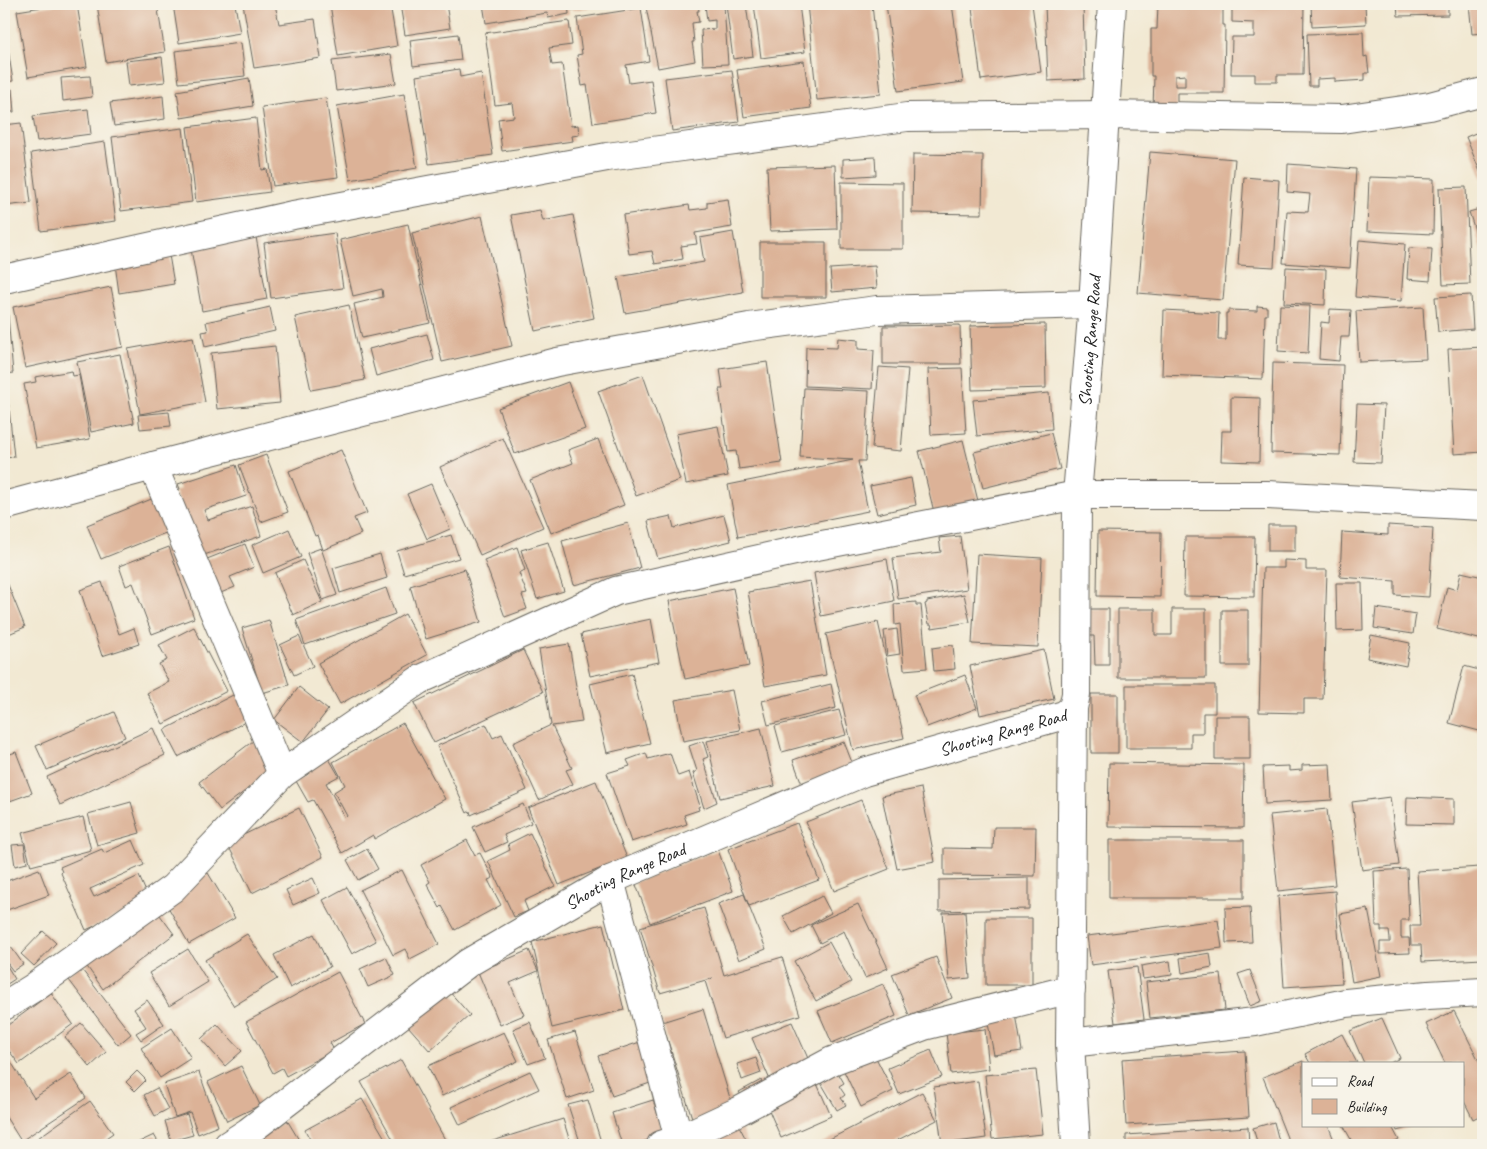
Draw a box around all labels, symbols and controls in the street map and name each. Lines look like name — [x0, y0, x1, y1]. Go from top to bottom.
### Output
street label: Shooting Range Road — [1073, 272, 1106, 407]
street label: Shooting Range Road — [937, 703, 1071, 761]
street label: Shooting Range Road — [561, 837, 691, 915]
legend — [1302, 1062, 1464, 1126]
text: Road — [1347, 1072, 1374, 1091]
text: Building — [1347, 1098, 1387, 1117]

